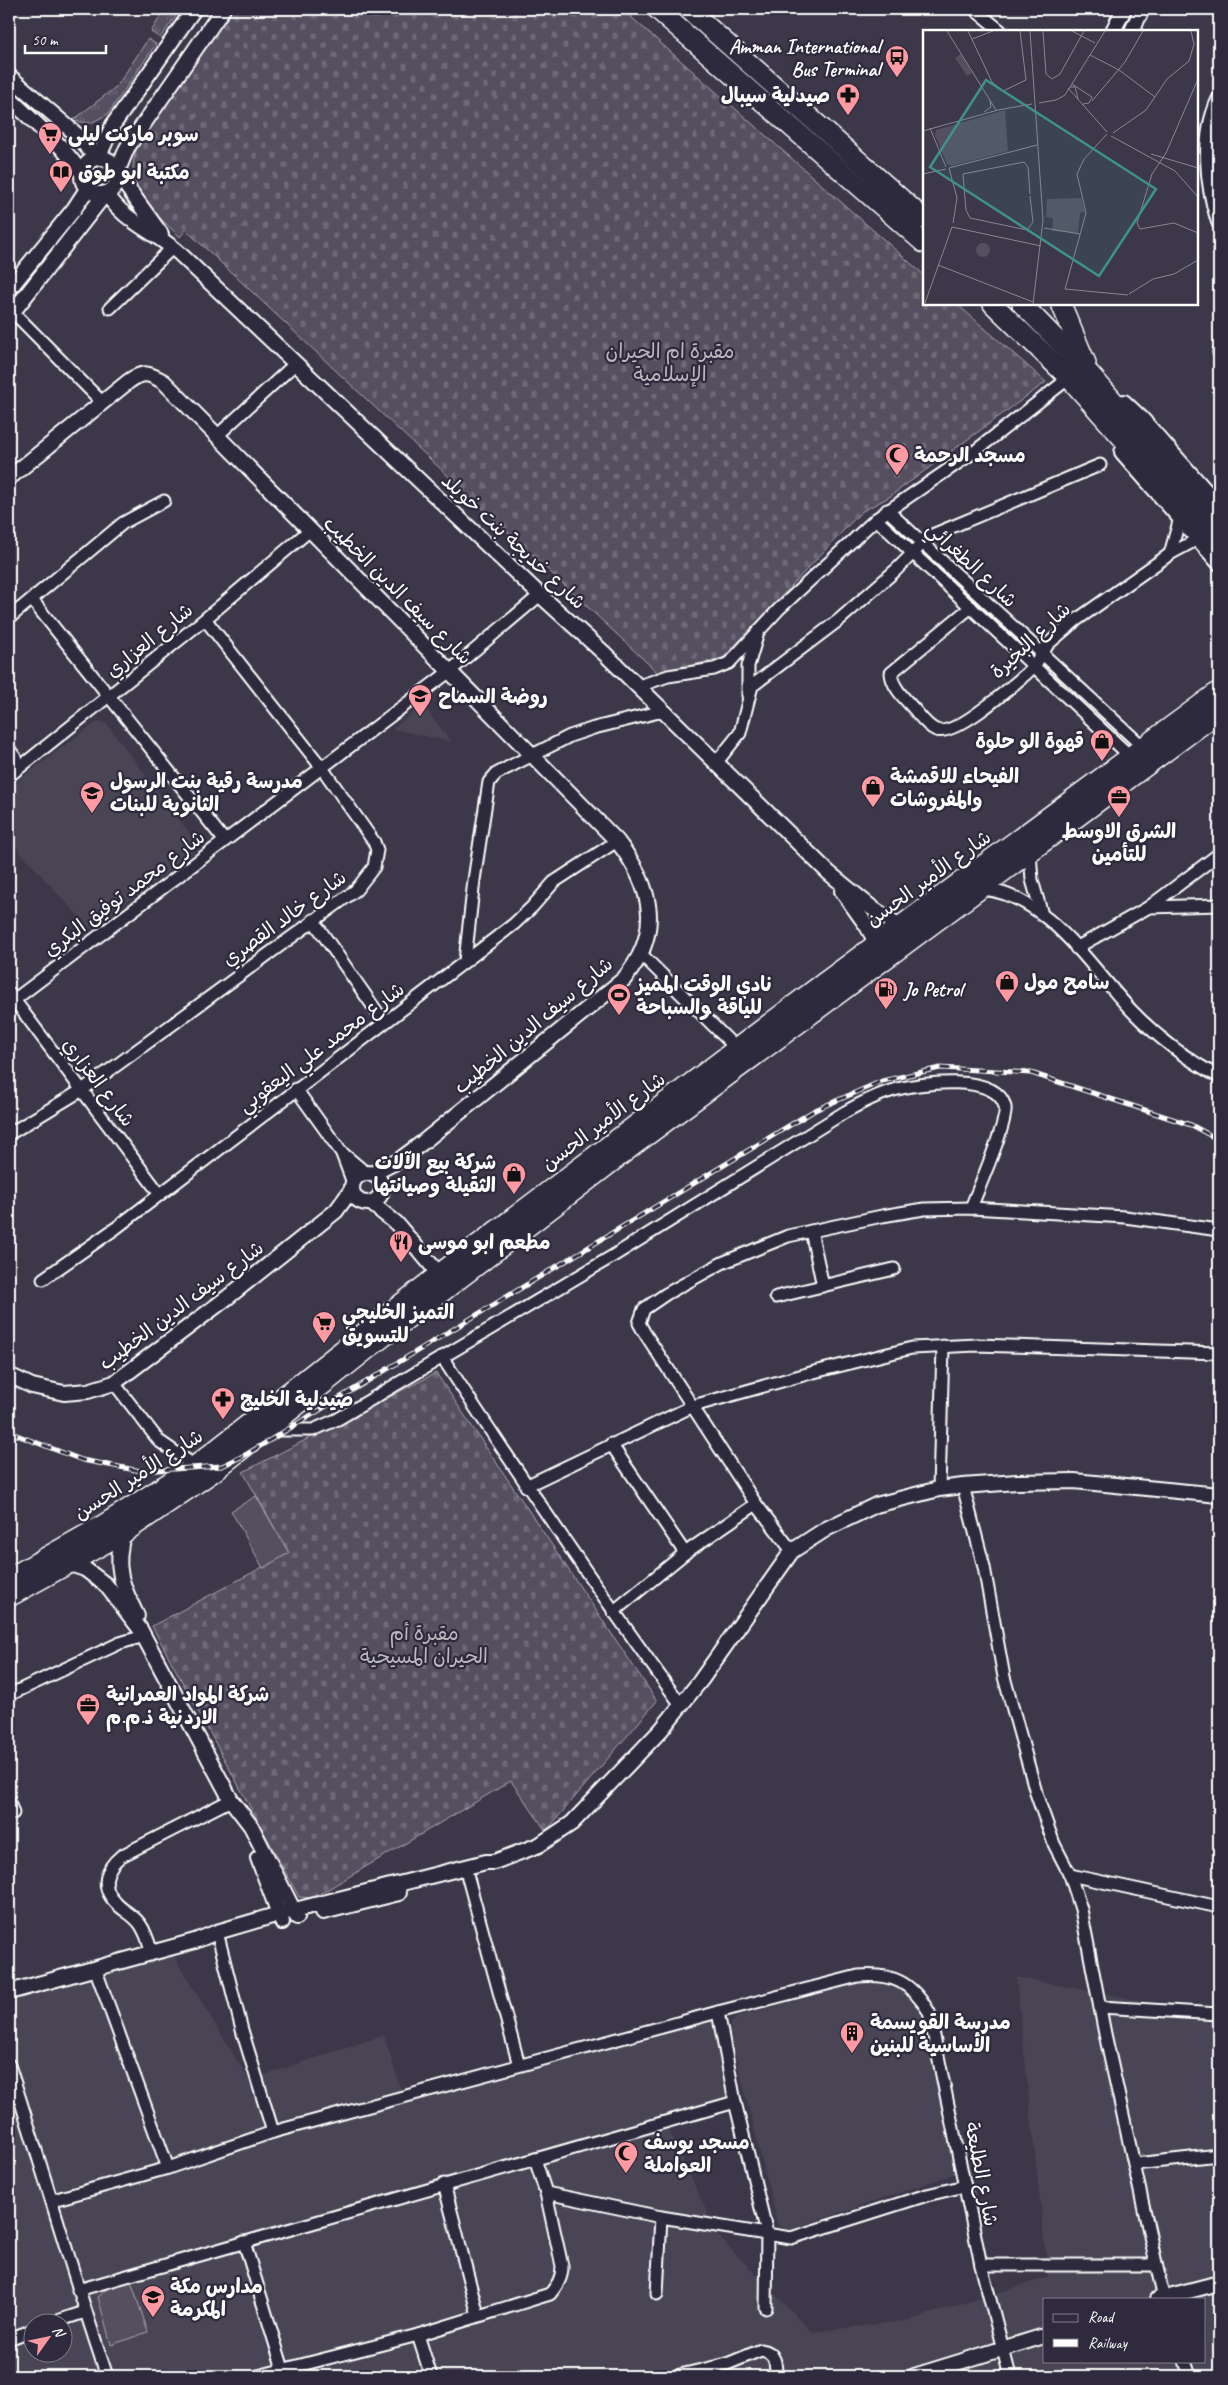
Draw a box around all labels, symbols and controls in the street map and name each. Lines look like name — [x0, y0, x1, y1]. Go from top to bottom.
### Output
scale bar — [25, 22, 106, 54]
inset map — [923, 30, 1198, 305]
text: 50 m — [32, 31, 59, 50]
place label: Amman International Bus Terminal — [729, 34, 884, 82]
bus stop icon: Amman International Bus Terminal — [884, 44, 910, 78]
pharmacy icon: صيدلية سيبال — [835, 82, 861, 116]
place label: صيدلية سيبال — [721, 83, 830, 108]
supermarket icon: سوبر ماركت ليلى — [37, 121, 63, 155]
place label: سوبر ماركت ليلى — [68, 122, 199, 147]
library icon: مكتبة ابو طوق — [48, 159, 74, 193]
place label: مكتبة ابو طوق — [78, 160, 190, 185]
park label: مقبرة ام الحيران الإسلامية — [606, 339, 734, 387]
mosque icon: مسجد الرحمة — [884, 442, 910, 476]
place label: مسجد الرحمة — [914, 443, 1026, 468]
street label: شارع خديجة بنت خويلد — [436, 468, 591, 615]
street label: شارع سيف الدين الخطيب — [317, 511, 477, 671]
street label: شارع الطغرائي — [918, 516, 1022, 617]
street label: شارع البخيرة — [985, 597, 1077, 685]
street label: شارع العزاري — [101, 598, 199, 685]
school or university icon: روضة السماح — [407, 683, 433, 717]
place label: روضة السماح — [438, 684, 548, 709]
shop icon: قهوة الو حلوة — [1089, 728, 1115, 762]
place label: قهوة الو حلوة — [975, 729, 1084, 755]
place label: الفيحاء للاقمشة والمفروشات — [890, 764, 1019, 813]
place label: مدرسة رقية بنت الرسول الثانوية للبنات — [110, 769, 303, 818]
shop icon: الفيحاء للاقمشة والمفروشات — [860, 774, 886, 808]
school or university icon: مدرسة رقية بنت الرسول الثانوية للبنات — [79, 780, 105, 814]
office icon: الشرق الاوسط للتأمين — [1106, 784, 1132, 818]
place label: الشرق الاوسط للتأمين — [1062, 819, 1176, 867]
street label: شارع محمد توفيق البكري — [39, 824, 211, 964]
street label: شارع الأمير الحسن — [860, 824, 997, 933]
street label: شارع خالد القصري — [217, 865, 353, 974]
street label: شارع سيف الدين الخطيب — [449, 951, 619, 1100]
shop icon: سامح مول — [994, 969, 1020, 1003]
place label: سامح مول — [1024, 970, 1109, 995]
place label: نادي الوقت المميز للياقة والسباحة — [634, 972, 772, 1020]
fuel station icon: Jo Petrol — [873, 976, 899, 1010]
street label: شارع محمد علي اليعقوبي — [233, 977, 412, 1122]
place label: Jo Petrol — [902, 977, 966, 1002]
sports icon: نادي الوقت المميز للياقة والسباحة — [606, 982, 632, 1016]
street label: شارع العزاري — [55, 1033, 140, 1133]
street label: شارع الأمير الحسن — [536, 1066, 671, 1177]
place label: شركة بيع الآلات الثقيلة وصيانتها — [373, 1150, 496, 1198]
shop icon: شركة بيع الآلات الثقيلة وصيانتها — [501, 1161, 527, 1195]
restaurant icon: مطعم ابو موسى — [388, 1229, 414, 1263]
place label: مطعم ابو موسى — [418, 1230, 551, 1257]
street label: شارع سيف الدين الخطيب — [94, 1235, 269, 1376]
place label: التميز الخليجي للتسويق — [342, 1300, 454, 1349]
supermarket icon: التميز الخليجي للتسويق — [311, 1310, 337, 1344]
pharmacy icon: صيدلية الخليج — [210, 1386, 236, 1420]
place label: صيدلية الخليج — [240, 1387, 353, 1412]
street label: شارع الأمير الحسن — [68, 1422, 208, 1526]
park label: مقبرة أم الحيران المسيحية — [360, 1621, 488, 1669]
place label: شركة المواد العمرانية الاردنية ذ.م.م — [106, 1682, 269, 1732]
office icon: شركة المواد العمرانية الاردنية ذ.م.م — [75, 1692, 101, 1726]
place label: مدرسة القويسمة الأساسية للبنين — [870, 2010, 1011, 2058]
building icon: مدرسة القويسمة الأساسية للبنين — [839, 2020, 865, 2054]
street label: شارع الطليعة — [958, 2120, 1004, 2229]
place label: مسجد يوسف العواملة — [644, 2130, 750, 2178]
mosque icon: مسجد يوسف العواملة — [613, 2140, 639, 2174]
place label: مدارس مكة المكرمة — [170, 2274, 263, 2322]
school or university icon: مدارس مكة المكرمة — [140, 2284, 166, 2318]
legend — [1043, 2298, 1206, 2362]
text: Road — [1088, 2308, 1115, 2327]
north arrow — [22, 2312, 72, 2362]
text: N — [49, 2323, 69, 2341]
text: Railway — [1088, 2334, 1129, 2353]

